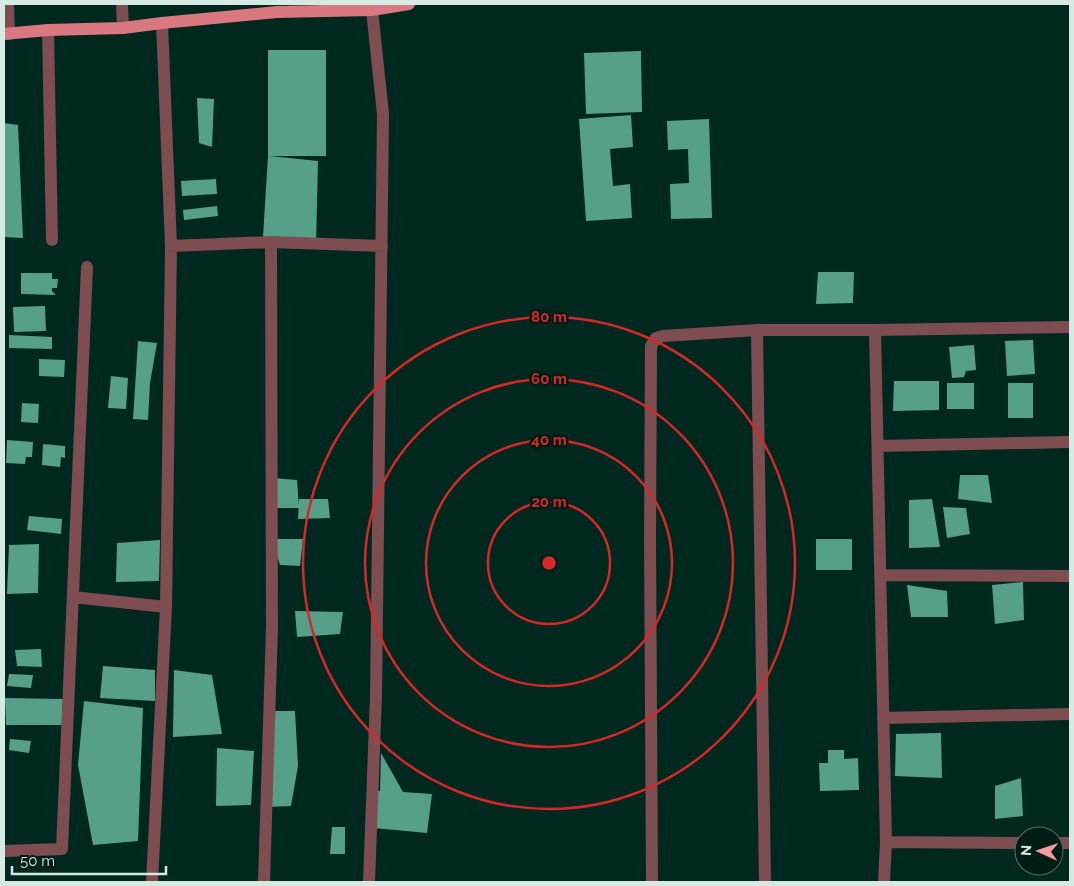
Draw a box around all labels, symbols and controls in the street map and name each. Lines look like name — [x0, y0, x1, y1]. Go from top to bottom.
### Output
text: 80 m — [531, 308, 567, 326]
text: 60 m — [531, 370, 567, 388]
text: 40 m — [531, 431, 567, 449]
text: 20 m — [531, 493, 567, 511]
centre of rings — [540, 554, 558, 572]
north arrow — [1014, 826, 1064, 876]
scale bar — [12, 844, 166, 876]
text: N — [1018, 845, 1034, 856]
text: 50 m — [20, 852, 55, 870]

